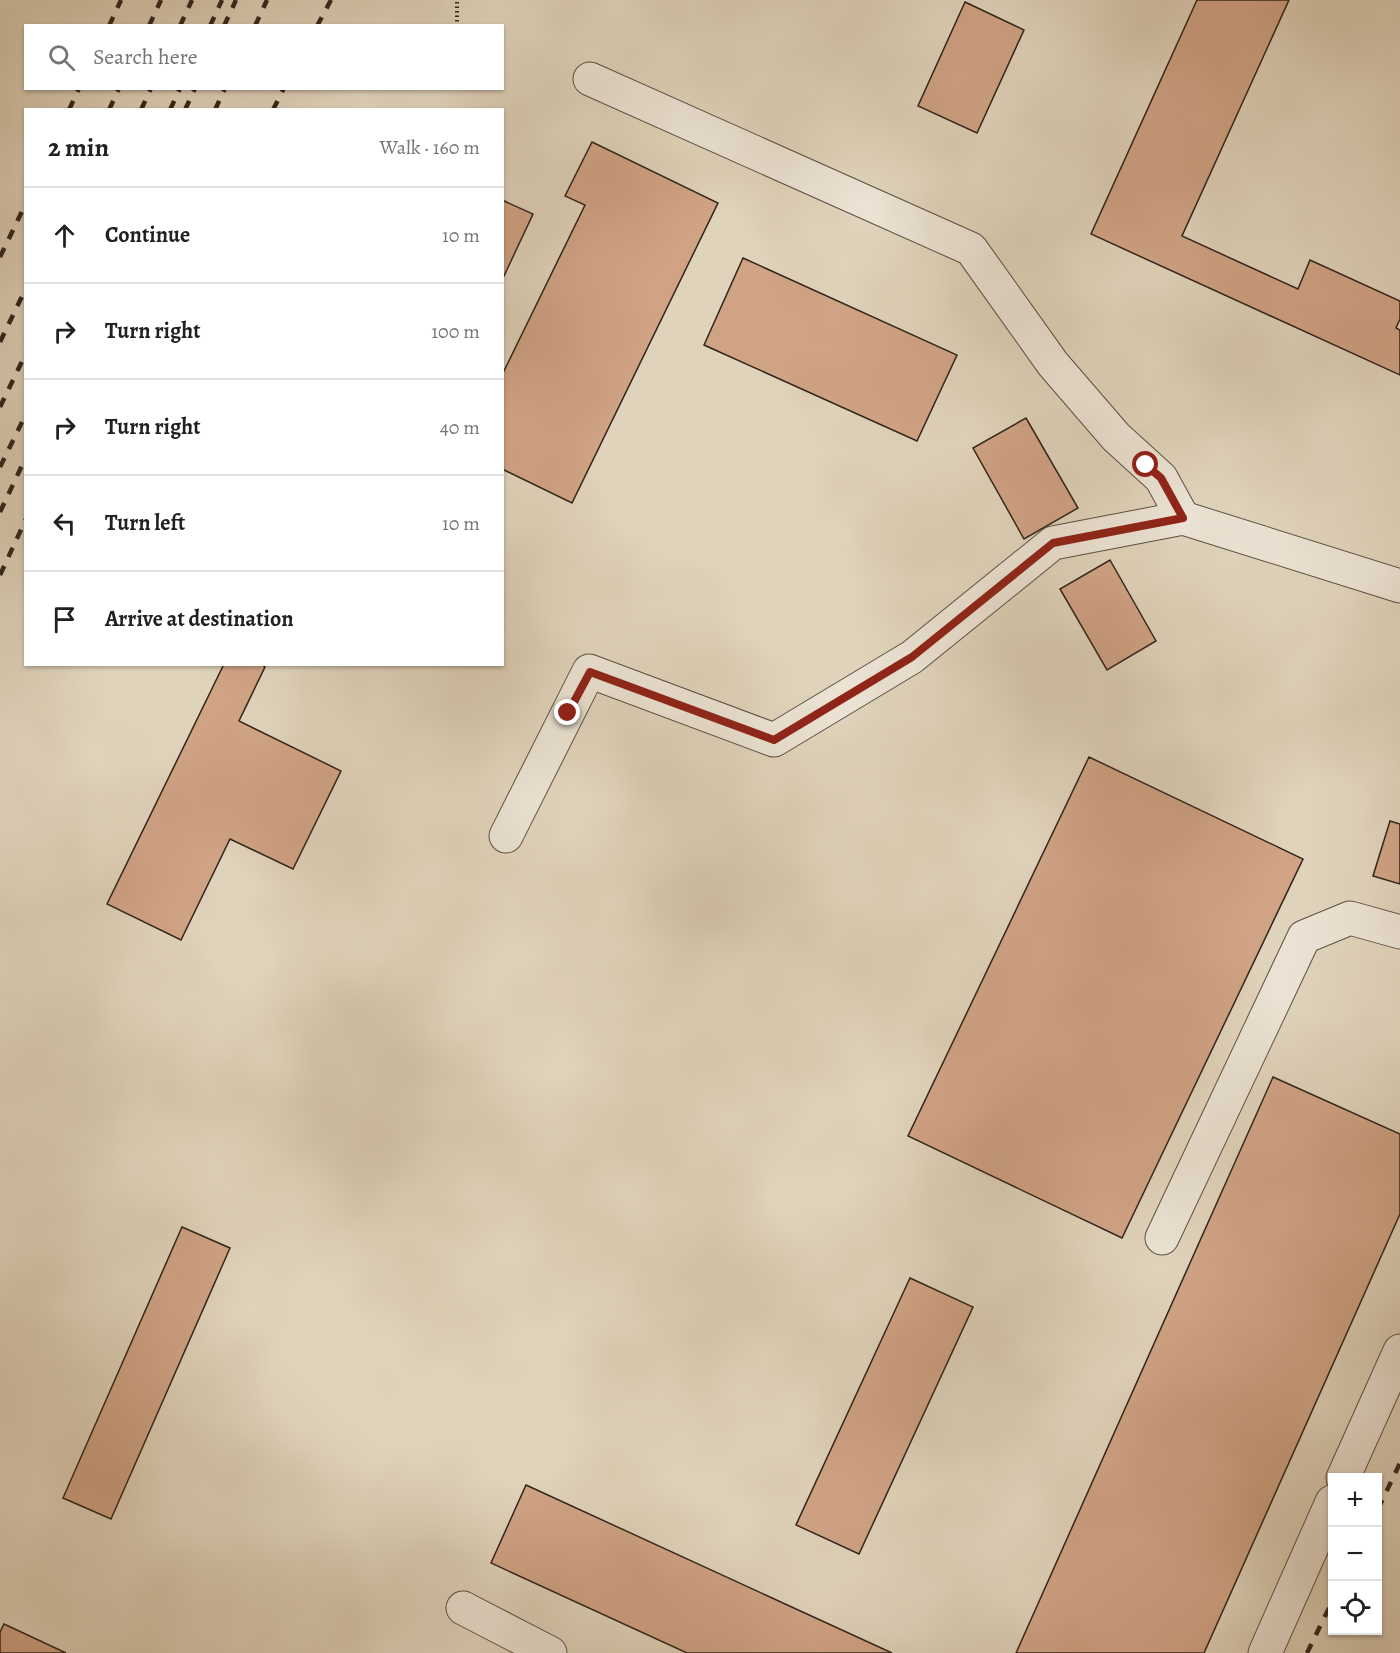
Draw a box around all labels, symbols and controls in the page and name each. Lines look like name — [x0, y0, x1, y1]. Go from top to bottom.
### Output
search box — [24, 24, 504, 90]
icon: search — [45, 41, 78, 74]
text: Search here — [93, 42, 198, 72]
text: 2 min — [48, 130, 109, 165]
text: Walk · 160 m — [380, 134, 480, 161]
icon: ahead — [48, 219, 81, 252]
text: Continue — [105, 220, 190, 250]
text: 10 m — [442, 222, 480, 249]
icon: right — [48, 315, 81, 348]
text: Turn right — [105, 316, 201, 346]
text: 100 m — [431, 318, 480, 345]
icon: right — [48, 411, 81, 444]
text: Turn right — [105, 412, 201, 442]
text: 40 m — [440, 414, 480, 441]
route start — [1132, 451, 1158, 477]
icon: left — [48, 507, 81, 540]
text: Turn left — [105, 508, 185, 538]
text: 10 m — [442, 510, 480, 537]
icon: arrive — [48, 603, 81, 636]
text: Arrive at destination — [105, 604, 294, 634]
route end — [554, 699, 580, 725]
map controls — [1328, 1473, 1382, 1635]
button: + — [1328, 1473, 1382, 1527]
button: − — [1328, 1527, 1382, 1581]
button: locate — [1328, 1581, 1382, 1635]

